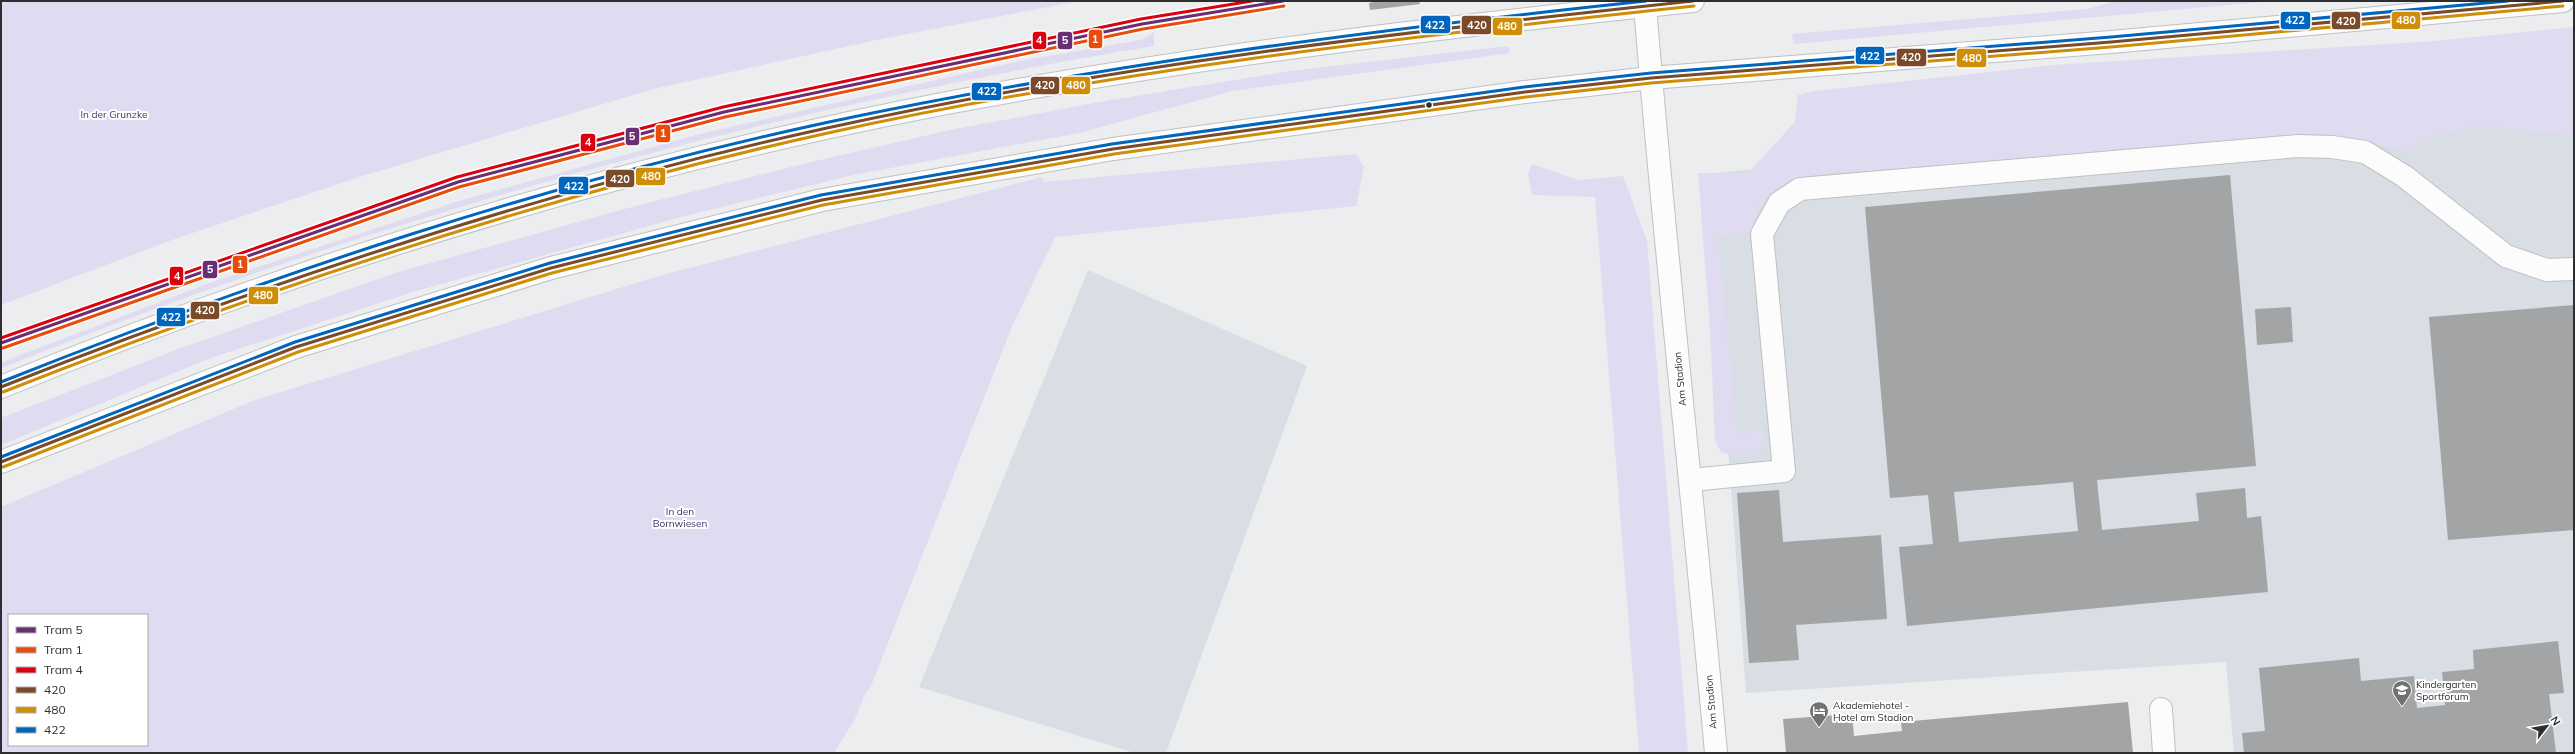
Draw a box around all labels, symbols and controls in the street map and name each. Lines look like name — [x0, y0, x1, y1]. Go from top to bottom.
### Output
line badge: 422 — [2280, 11, 2311, 30]
line badge: 420 — [2331, 11, 2361, 30]
line badge: 480 — [2391, 11, 2421, 30]
text: 422 — [2285, 13, 2305, 27]
text: 480 — [2396, 13, 2416, 27]
text: 420 — [2336, 14, 2356, 28]
line badge: 422 — [1420, 15, 1451, 34]
line badge: 420 — [1461, 15, 1492, 35]
line badge: 480 — [1492, 17, 1523, 36]
text: 422 — [1425, 18, 1445, 32]
text: 420 — [1467, 18, 1487, 32]
text: 480 — [1497, 19, 1517, 33]
line badge: 1 — [1088, 29, 1103, 49]
line badge: 4 — [1032, 31, 1047, 50]
line badge: 5 — [1057, 31, 1073, 50]
text: 1 — [1092, 32, 1099, 46]
text: 4 — [1036, 33, 1043, 47]
text: 5 — [1062, 33, 1069, 47]
line badge: 422 — [1855, 46, 1885, 65]
line badge: 420 — [1896, 48, 1927, 67]
line badge: 480 — [1956, 48, 1987, 68]
text: 422 — [1860, 49, 1880, 63]
text: 420 — [1901, 50, 1921, 64]
text: 480 — [1962, 51, 1982, 65]
line badge: 420 — [1030, 76, 1060, 95]
line badge: 480 — [1061, 76, 1091, 95]
text: 420 — [1035, 78, 1055, 92]
text: 480 — [1066, 78, 1086, 92]
line badge: 422 — [971, 82, 1002, 101]
text: 422 — [977, 84, 997, 98]
unlabelled marker — [1424, 100, 1434, 110]
park label: In der Grunzke — [81, 108, 147, 121]
line badge: 1 — [655, 124, 671, 143]
text: 1 — [660, 126, 667, 140]
line badge: 5 — [625, 127, 640, 146]
text: 5 — [629, 129, 636, 143]
line badge: 4 — [580, 133, 596, 152]
text: 4 — [585, 135, 592, 149]
line badge: 480 — [635, 167, 666, 186]
line badge: 420 — [605, 169, 635, 188]
text: 480 — [641, 169, 661, 183]
text: 420 — [610, 172, 630, 186]
line badge: 422 — [558, 176, 589, 195]
text: 422 — [564, 179, 584, 193]
line badge: 1 — [232, 255, 248, 274]
text: 1 — [237, 257, 244, 271]
line badge: 5 — [202, 260, 218, 279]
text: 5 — [207, 262, 214, 276]
line badge: 4 — [169, 266, 184, 286]
text: 4 — [174, 269, 181, 283]
line badge: 480 — [248, 286, 279, 305]
text: 480 — [253, 288, 273, 302]
line badge: 420 — [190, 301, 220, 320]
text: 420 — [195, 303, 215, 317]
line badge: 422 — [156, 307, 186, 327]
text: 422 — [161, 310, 181, 324]
street label: Am Stadion — [1671, 351, 1689, 407]
park label: In den Bornwiesen — [653, 505, 707, 530]
legend — [8, 614, 148, 746]
text: Tram 5 — [44, 622, 83, 637]
text: Tram 1 — [44, 642, 83, 657]
text: Tram 4 — [44, 662, 83, 677]
street label: Am Stadion — [1702, 674, 1720, 730]
place label: Kindergarten Sportforum — [2416, 678, 2476, 703]
school or university icon: Kindergarten Sportforum — [2391, 679, 2413, 707]
text: 420 — [44, 682, 66, 697]
place label: Akademiehotel - Hotel am Stadion — [1833, 699, 1913, 724]
hotel icon: Akademiehotel - Hotel am Stadion — [1808, 700, 1830, 728]
text: 480 — [44, 702, 66, 717]
north arrow — [2527, 706, 2567, 746]
text: N — [2547, 714, 2564, 728]
text: 422 — [44, 722, 66, 737]

